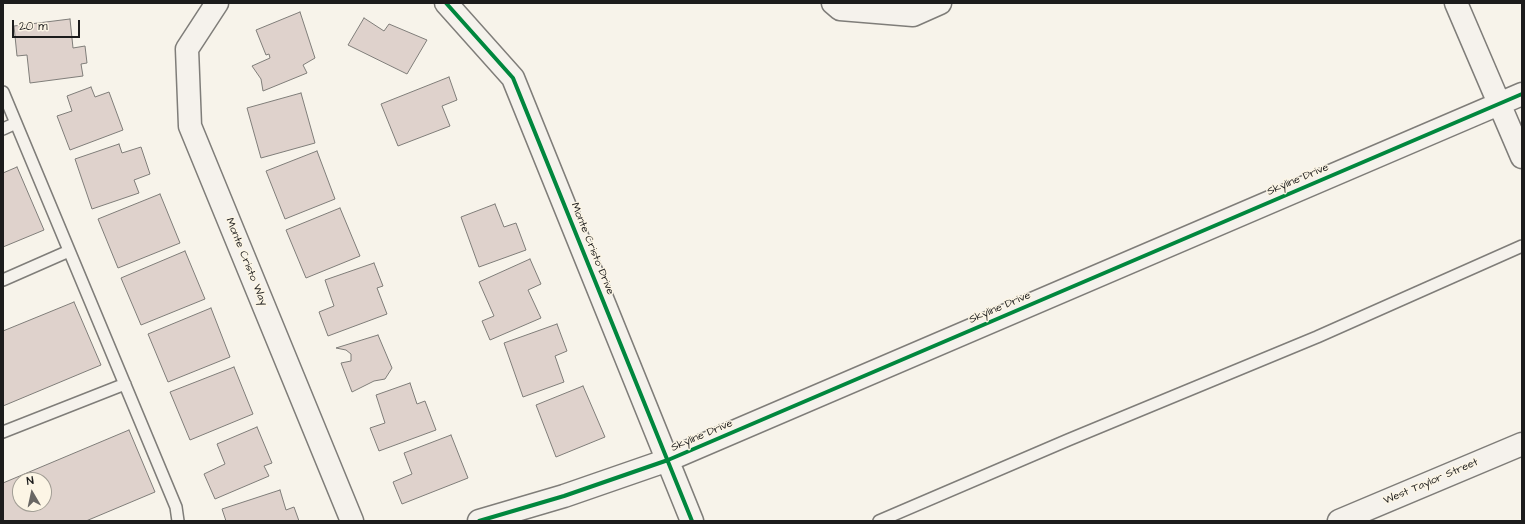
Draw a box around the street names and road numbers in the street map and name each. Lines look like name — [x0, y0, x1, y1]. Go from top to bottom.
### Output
street label: Skyline Drive — [1265, 161, 1331, 199]
street label: Monte Cristo Drive — [567, 201, 617, 297]
street label: Monte Cristo Way — [222, 216, 270, 308]
street label: Skyline Drive — [967, 289, 1033, 327]
street label: Skyline Drive — [669, 417, 735, 455]
street label: West Taylor Street — [1382, 456, 1480, 508]

